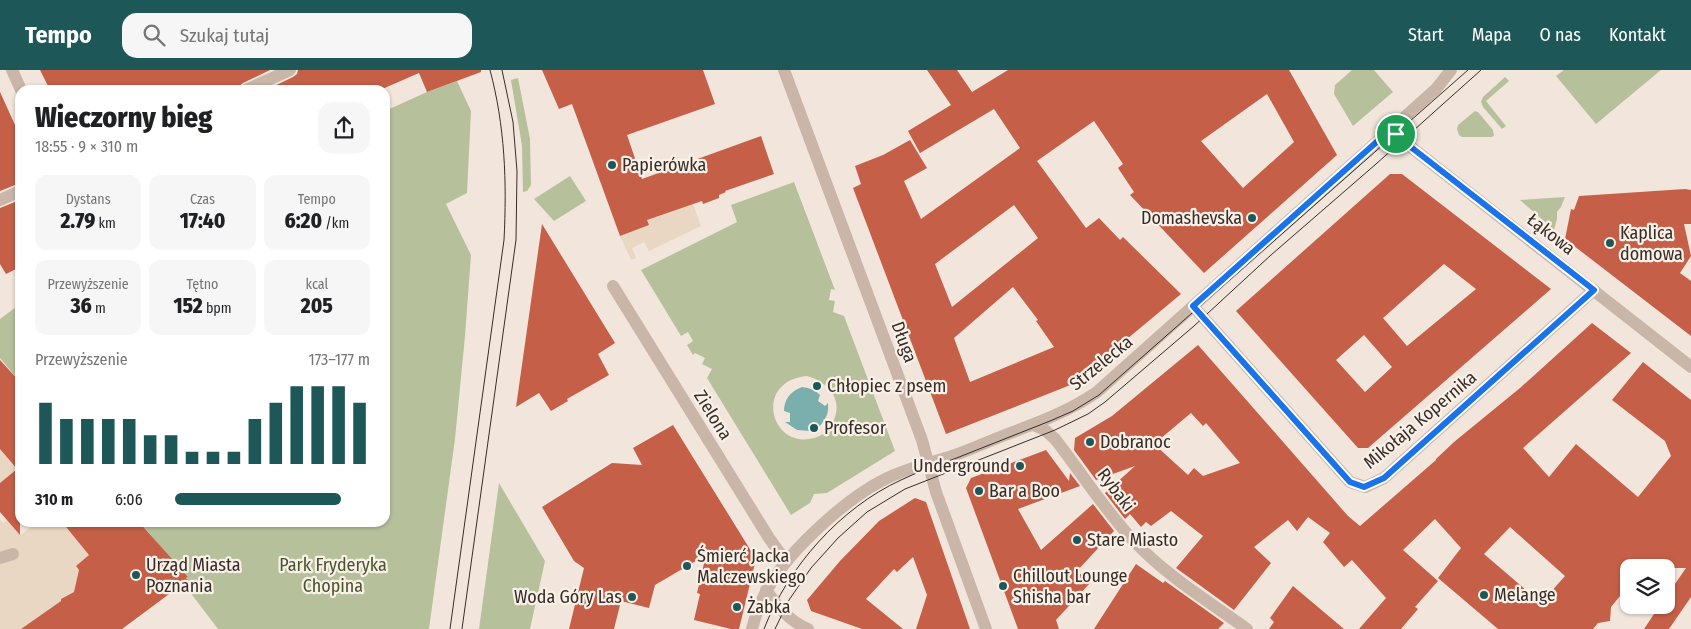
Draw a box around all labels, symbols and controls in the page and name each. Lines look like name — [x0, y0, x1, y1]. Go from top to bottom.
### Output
search box — [122, 13, 472, 58]
text: Tempo — [25, 21, 92, 49]
icon: search — [140, 21, 168, 49]
text: Szukaj tutaj — [180, 24, 269, 47]
text: Start — [1408, 24, 1444, 46]
text: Mapa — [1472, 24, 1512, 46]
text: O nas — [1540, 24, 1581, 46]
text: Kontakt — [1609, 24, 1666, 46]
text: Wieczorny bieg — [35, 101, 212, 134]
button: share — [318, 102, 370, 154]
pin — [1375, 113, 1417, 155]
icon: arrive — [1382, 120, 1410, 148]
text: 18:55 · 9 × 310 m — [35, 137, 138, 156]
place label: Papierówka — [622, 154, 706, 176]
marker: Papierówka — [606, 159, 618, 171]
text: Dystans — [66, 191, 111, 208]
text: Czas — [190, 191, 215, 208]
text: Tempo — [298, 191, 336, 208]
place label: Domashevska — [1141, 207, 1242, 229]
text: 2.79 — [60, 208, 95, 234]
text: 17:40 — [180, 208, 225, 234]
text: 6:20 — [284, 208, 322, 234]
street label: Łąkowa — [1523, 208, 1580, 260]
marker: Domashevska — [1246, 212, 1258, 224]
text: km — [95, 215, 116, 232]
text: /km — [322, 215, 349, 232]
place label: Kaplica domowa — [1620, 222, 1683, 265]
marker: Kaplica domowa — [1604, 237, 1616, 249]
text: Przewyższenie — [48, 276, 129, 293]
text: Tętno — [187, 276, 218, 293]
text: kcal — [305, 276, 328, 293]
text: 36 — [71, 293, 92, 319]
text: 152 — [173, 293, 203, 319]
text: 205 — [301, 293, 333, 319]
text: m — [92, 300, 106, 317]
text: bpm — [203, 300, 232, 317]
street label: Długa — [886, 318, 922, 366]
street label: Strzelecka — [1065, 331, 1137, 395]
text: Przewyższenie — [35, 350, 128, 369]
text: 173–177 m — [308, 350, 370, 369]
street label: Mikołaja Kopernika — [1359, 366, 1481, 474]
place label: Chłopiec z psem — [827, 375, 946, 397]
marker: Chłopiec z psem — [811, 380, 823, 392]
street label: Zielona — [689, 386, 737, 444]
place label: Profesor — [824, 417, 887, 439]
marker: Profesor — [808, 422, 820, 434]
place label: Dobranoc — [1100, 431, 1171, 453]
marker: Dobranoc — [1084, 436, 1096, 448]
place label: Underground — [913, 455, 1010, 477]
marker: Underground — [1014, 460, 1026, 472]
street label: Rybaki — [1092, 464, 1140, 516]
place label: Bar a Boo — [989, 480, 1060, 502]
marker: Bar a Boo — [973, 485, 985, 497]
text: 310 m — [35, 490, 73, 509]
text: 6:06 — [115, 490, 143, 509]
place label: Stare Miasto — [1087, 529, 1178, 551]
marker: Stare Miasto — [1071, 534, 1083, 546]
place label: Śmierć Jacka Malczewskiego — [697, 544, 806, 588]
place label: Urząd Miasta Poznania — [146, 554, 241, 597]
park label: Park Fryderyka Chopina — [279, 554, 387, 597]
map controls — [1620, 559, 1675, 614]
button: layers — [1620, 559, 1675, 614]
marker: Śmierć Jacka Malczewskiego — [681, 560, 693, 572]
place label: Chillout Lounge Shisha bar — [1013, 565, 1128, 608]
marker: Urząd Miasta Poznania — [130, 569, 142, 581]
marker: Chillout Lounge Shisha bar — [997, 580, 1009, 592]
place label: Melange — [1494, 584, 1556, 606]
place label: Woda Góry Las — [514, 586, 622, 608]
marker: Melange — [1478, 589, 1490, 601]
marker: Woda Góry Las — [626, 591, 638, 603]
place label: Żabka — [747, 596, 791, 618]
marker: Żabka — [731, 601, 743, 613]

